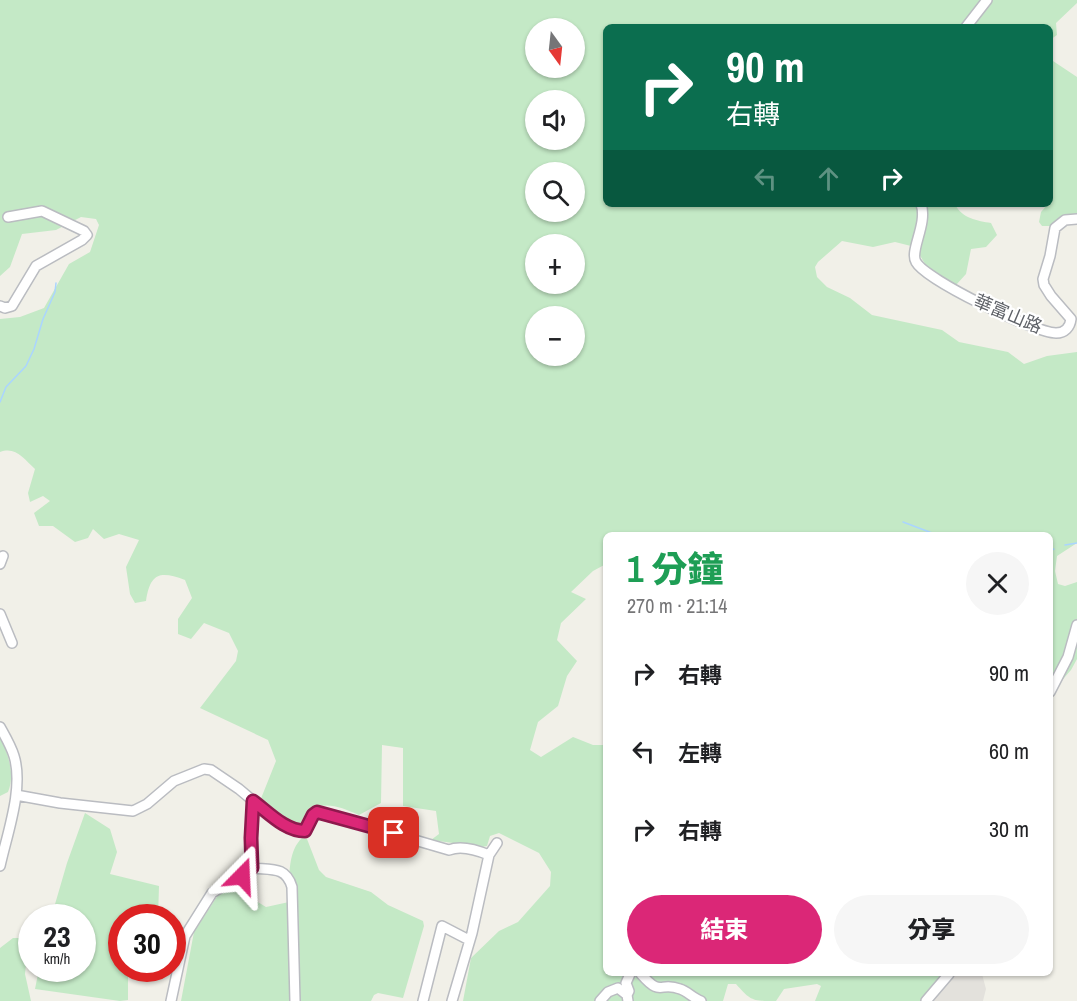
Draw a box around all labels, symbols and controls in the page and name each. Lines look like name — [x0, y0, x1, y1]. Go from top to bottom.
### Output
north arrow — [525, 18, 585, 78]
map controls — [525, 18, 585, 366]
text: 90 m — [726, 39, 805, 95]
icon: right — [627, 48, 705, 126]
button: sound — [525, 90, 585, 150]
text: 右轉 — [726, 96, 780, 132]
button: search — [525, 162, 585, 222]
icon: left — [749, 162, 782, 195]
icon: ahead — [812, 162, 845, 195]
icon: right — [875, 162, 908, 195]
button: + — [525, 234, 585, 294]
street label: 華富山路 — [970, 288, 1046, 339]
button: − — [525, 306, 585, 366]
text: 1 分鐘 — [627, 545, 724, 593]
button: close — [966, 552, 1029, 615]
text: 270 m · 21:14 — [627, 592, 727, 619]
icon: right — [627, 657, 660, 690]
text: 90 m — [989, 658, 1029, 688]
text: 右轉 — [678, 660, 722, 690]
icon: left — [627, 735, 660, 768]
text: 60 m — [989, 736, 1029, 766]
text: 左轉 — [678, 738, 722, 768]
pin — [368, 807, 419, 858]
icon: right — [627, 813, 660, 846]
text: 30 m — [989, 814, 1029, 844]
icon: arrive — [377, 816, 410, 849]
text: 右轉 — [678, 816, 722, 846]
position arrow — [210, 844, 274, 908]
button: 結束 — [627, 895, 822, 964]
button: 分享 — [834, 895, 1029, 964]
speed limit sign: 30 — [108, 904, 186, 982]
text: 23 — [43, 916, 71, 956]
text: km/h — [44, 948, 70, 969]

